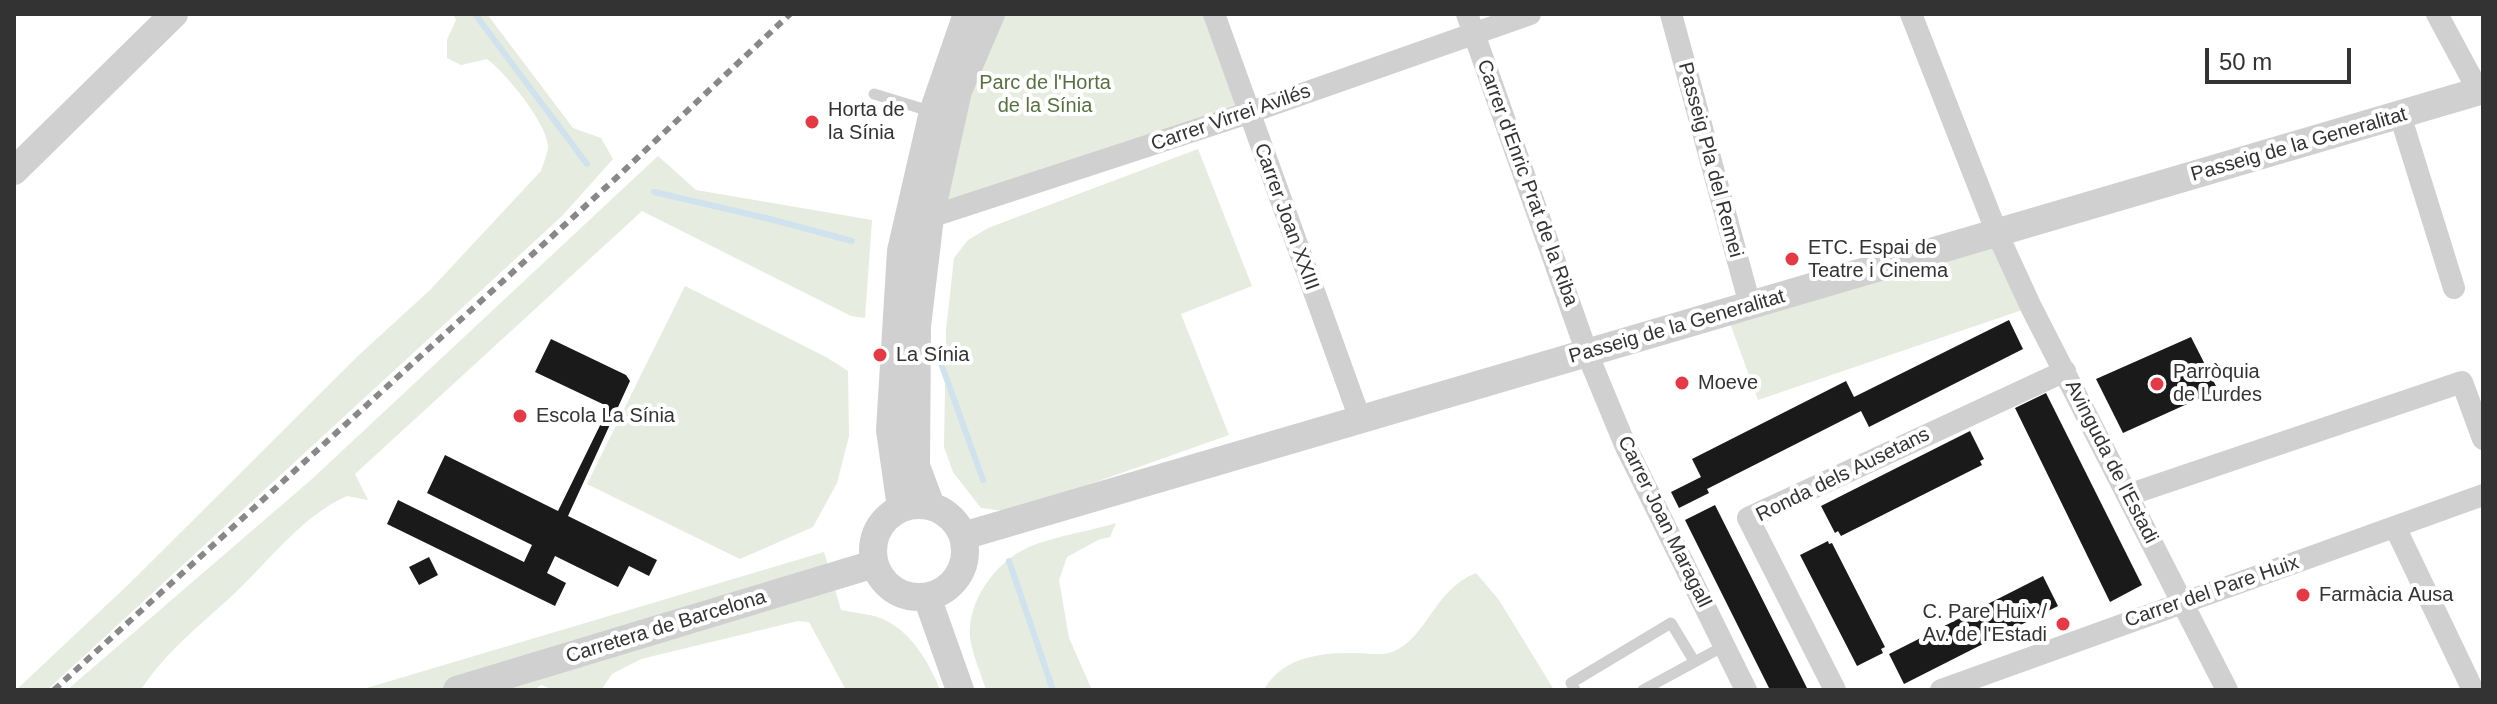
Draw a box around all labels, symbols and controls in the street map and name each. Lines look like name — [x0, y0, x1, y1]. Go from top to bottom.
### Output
scale bar — [2209, 32, 2355, 82]
text: 50 m — [2219, 48, 2272, 75]
street label: Carrer d'Enric Prat de la Riba — [1471, 56, 1583, 310]
street label: Passeig Pla del Remei — [1672, 60, 1748, 260]
park label: Parc de l'Horta de la Sínia — [979, 71, 1111, 118]
street label: Carrer Virrei Avilés — [1148, 79, 1314, 157]
place label: Horta de la Sínia — [828, 98, 905, 145]
street label: Passeig de la Generalitat — [2188, 103, 2410, 187]
marker: Horta de la Sínia — [803, 113, 821, 131]
street label: Carrer Joan XXIII — [1248, 140, 1324, 294]
place label: ETC. Espai de Teatre i Cinema — [1808, 236, 1948, 283]
marker: ETC. Espai de Teatre i Cinema — [1783, 250, 1801, 268]
street label: Passeig de la Generalitat — [1566, 285, 1788, 369]
place label: La Sínia — [896, 343, 969, 367]
marker: La Sínia — [871, 346, 889, 364]
place label: Parròquia de Lurdes — [2173, 360, 2262, 407]
place label: Moeve — [1698, 371, 1758, 395]
marker: Moeve — [1673, 374, 1691, 392]
marker: Parròquia de Lurdes — [2148, 375, 2166, 393]
street label: Avinguda de l'Estadi — [2059, 376, 2163, 548]
place label: Escola La Sínia — [536, 404, 675, 428]
marker: Escola La Sínia — [511, 407, 529, 425]
street label: Ronda dels Ausetans — [1752, 423, 1934, 527]
street label: Carrer Joan Maragall — [1612, 432, 1716, 612]
street label: Carrer del Pare Huix — [2122, 551, 2302, 633]
place label: Farmàcia Ausa — [2319, 583, 2453, 607]
street label: Carretera de Barcelona — [563, 585, 769, 669]
marker: Farmàcia Ausa — [2294, 586, 2312, 604]
place label: C. Pare Huix / Av. de l'Estadi — [1923, 600, 2047, 647]
marker: C. Pare Huix / Av. de l'Estadi — [2054, 615, 2072, 633]

